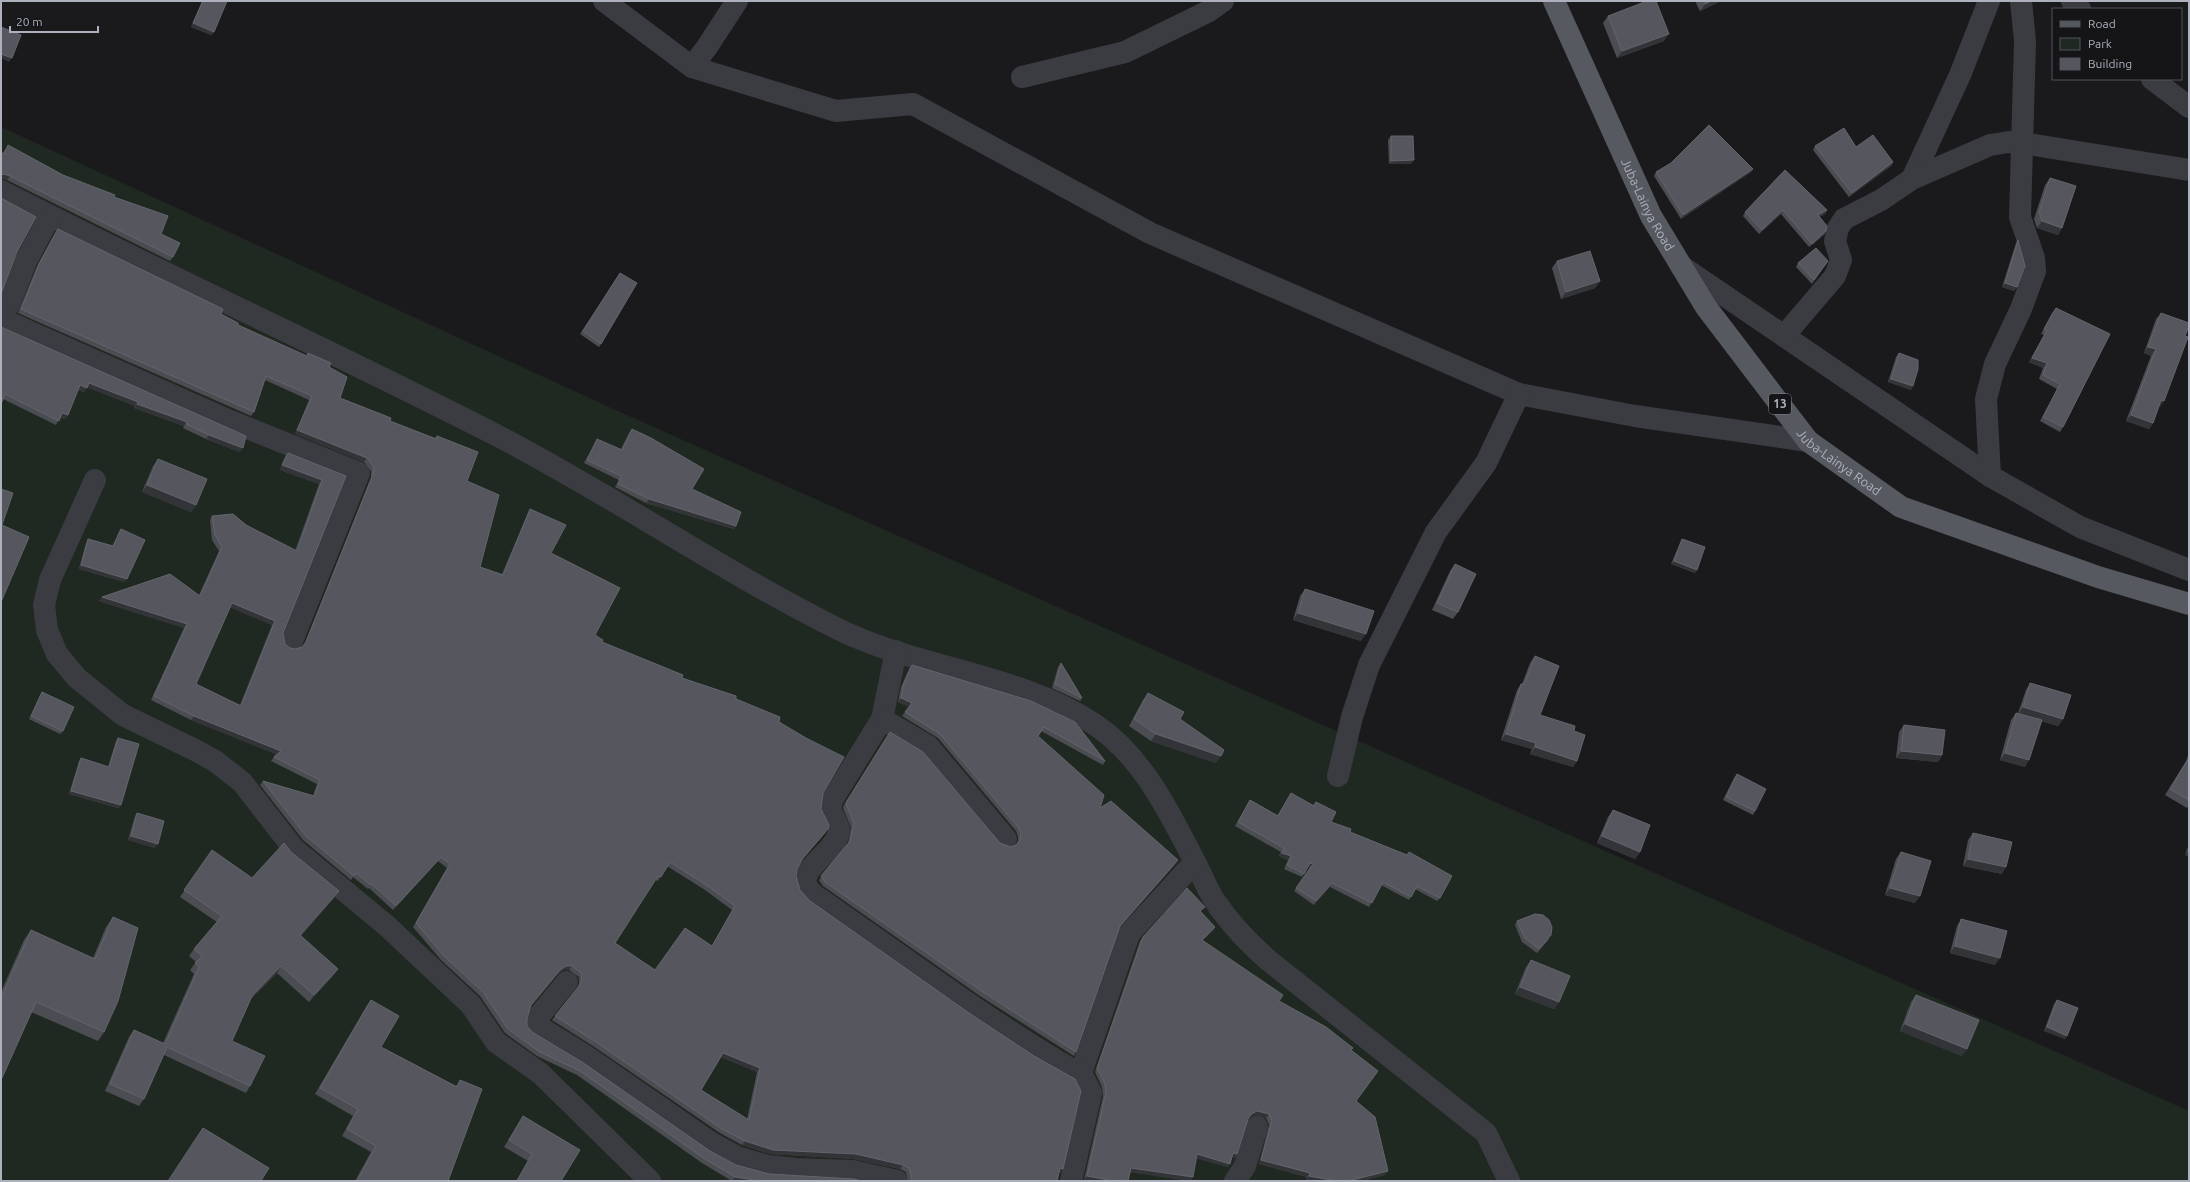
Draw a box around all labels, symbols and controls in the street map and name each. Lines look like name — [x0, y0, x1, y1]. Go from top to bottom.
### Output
scale bar — [10, 8, 98, 34]
legend — [2052, 8, 2182, 80]
text: 20 m — [16, 15, 43, 28]
text: Road — [2088, 17, 2116, 30]
text: Park — [2088, 37, 2112, 50]
text: Building — [2088, 57, 2132, 70]
street label: Juba-Lainya Road — [1619, 156, 1677, 253]
road number: 13 — [1769, 394, 1791, 414]
street label: Juba-Lainya Road — [1794, 426, 1884, 498]

